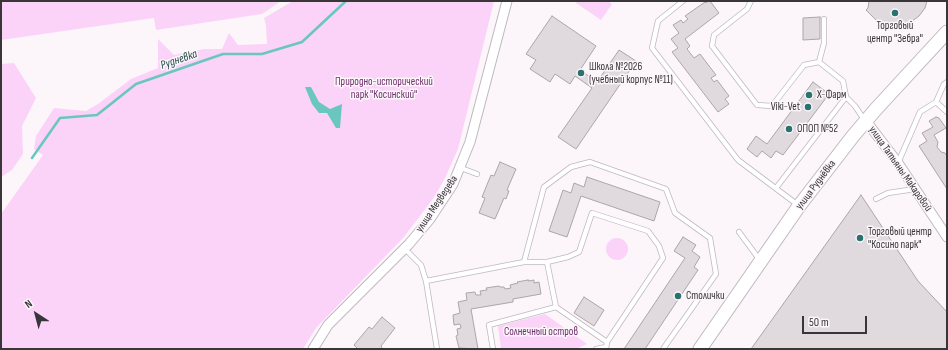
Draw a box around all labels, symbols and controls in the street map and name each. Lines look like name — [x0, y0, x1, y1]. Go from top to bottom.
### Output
marker: Торговый центр "Зебра" — [890, 8, 900, 18]
place label: Торговый центр "Зебра" — [867, 19, 923, 45]
water label: Рудневка — [159, 47, 199, 73]
place label: Школа №2026 (учебный корпус №11) — [589, 60, 673, 86]
marker: Школа №2026 (учебный корпус №11) — [576, 68, 586, 78]
park label: Природно-исторический парк "Косинский" — [335, 75, 433, 101]
place label: X-Фарм — [817, 88, 846, 102]
marker: X-Фарм — [804, 90, 814, 100]
place label: Viki-Vet — [771, 100, 800, 114]
marker: Viki-Vet — [803, 102, 813, 112]
place label: ОПОП №52 — [797, 122, 838, 136]
marker: ОПОП №52 — [784, 124, 794, 134]
street label: улица Татьяны Макаровой — [866, 124, 934, 214]
street label: улица Руднёвка — [793, 158, 839, 212]
street label: улица Медведева — [413, 173, 461, 235]
place label: Торговый центр "Косино парк" — [868, 225, 932, 251]
marker: Торговый центр "Косино парк" — [855, 233, 865, 243]
place label: Столички — [686, 289, 724, 303]
marker: Столички — [673, 291, 683, 301]
north arrow — [16, 294, 56, 334]
text: N — [22, 297, 35, 311]
scale bar — [804, 308, 869, 334]
text: 50 m — [809, 315, 829, 330]
park label: Солнечный остров — [504, 325, 578, 339]

